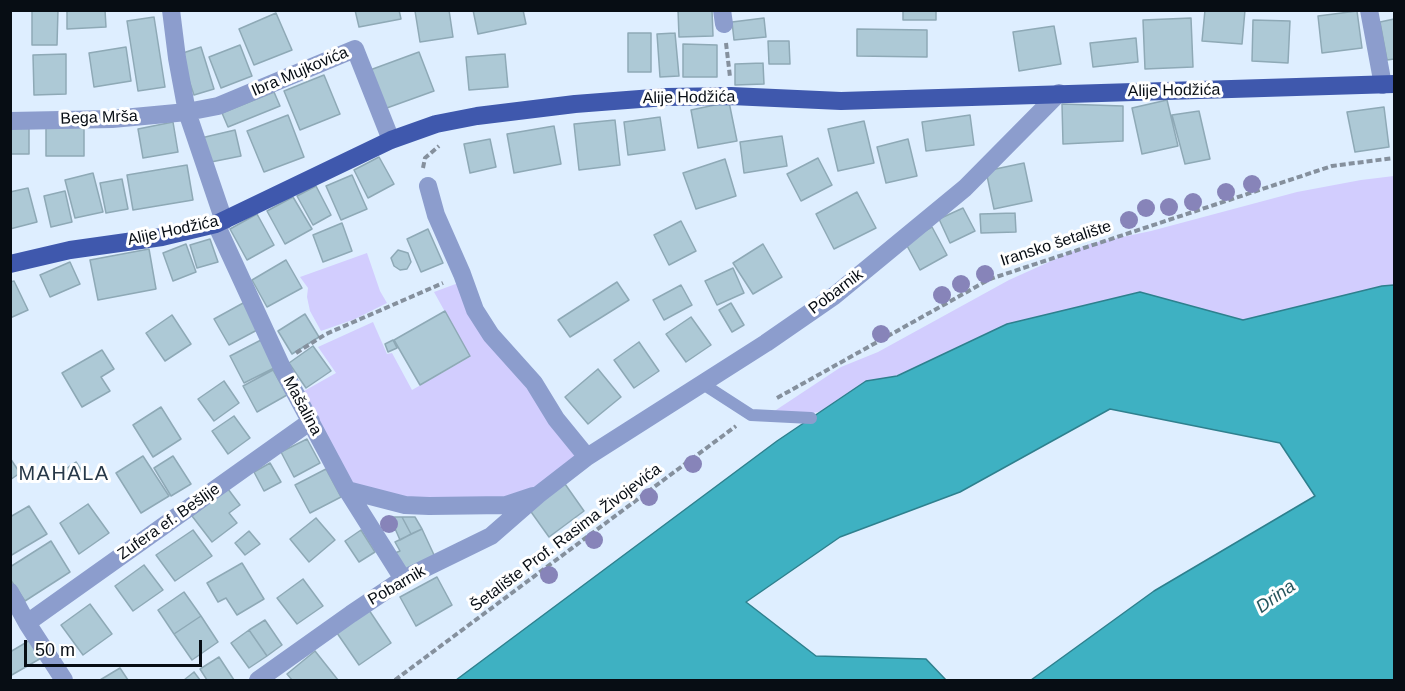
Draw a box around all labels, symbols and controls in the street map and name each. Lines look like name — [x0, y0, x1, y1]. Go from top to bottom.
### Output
street label: Ibra Mujkovića — [249, 43, 351, 101]
street label: Alije Hodžića — [1128, 81, 1220, 101]
street label: Alije Hodžića — [643, 88, 735, 108]
street label: Bega Mrša — [60, 107, 138, 129]
street label: Alije Hodžića — [126, 212, 220, 250]
street label: Iransko šetalište — [998, 217, 1114, 271]
street label: Pobarnik — [805, 265, 867, 319]
street label: Mašalina — [278, 373, 326, 439]
street label: Šetalište Prof. Rasima Živojevića — [467, 460, 665, 616]
district label: MAHALA — [18, 462, 110, 486]
street label: Zufera ef. Bešlije — [114, 480, 224, 564]
street label: Pobarnik — [365, 562, 429, 610]
water label: Drina — [1252, 576, 1300, 618]
scale bar — [27, 628, 206, 666]
text: 50 m — [35, 640, 75, 660]

